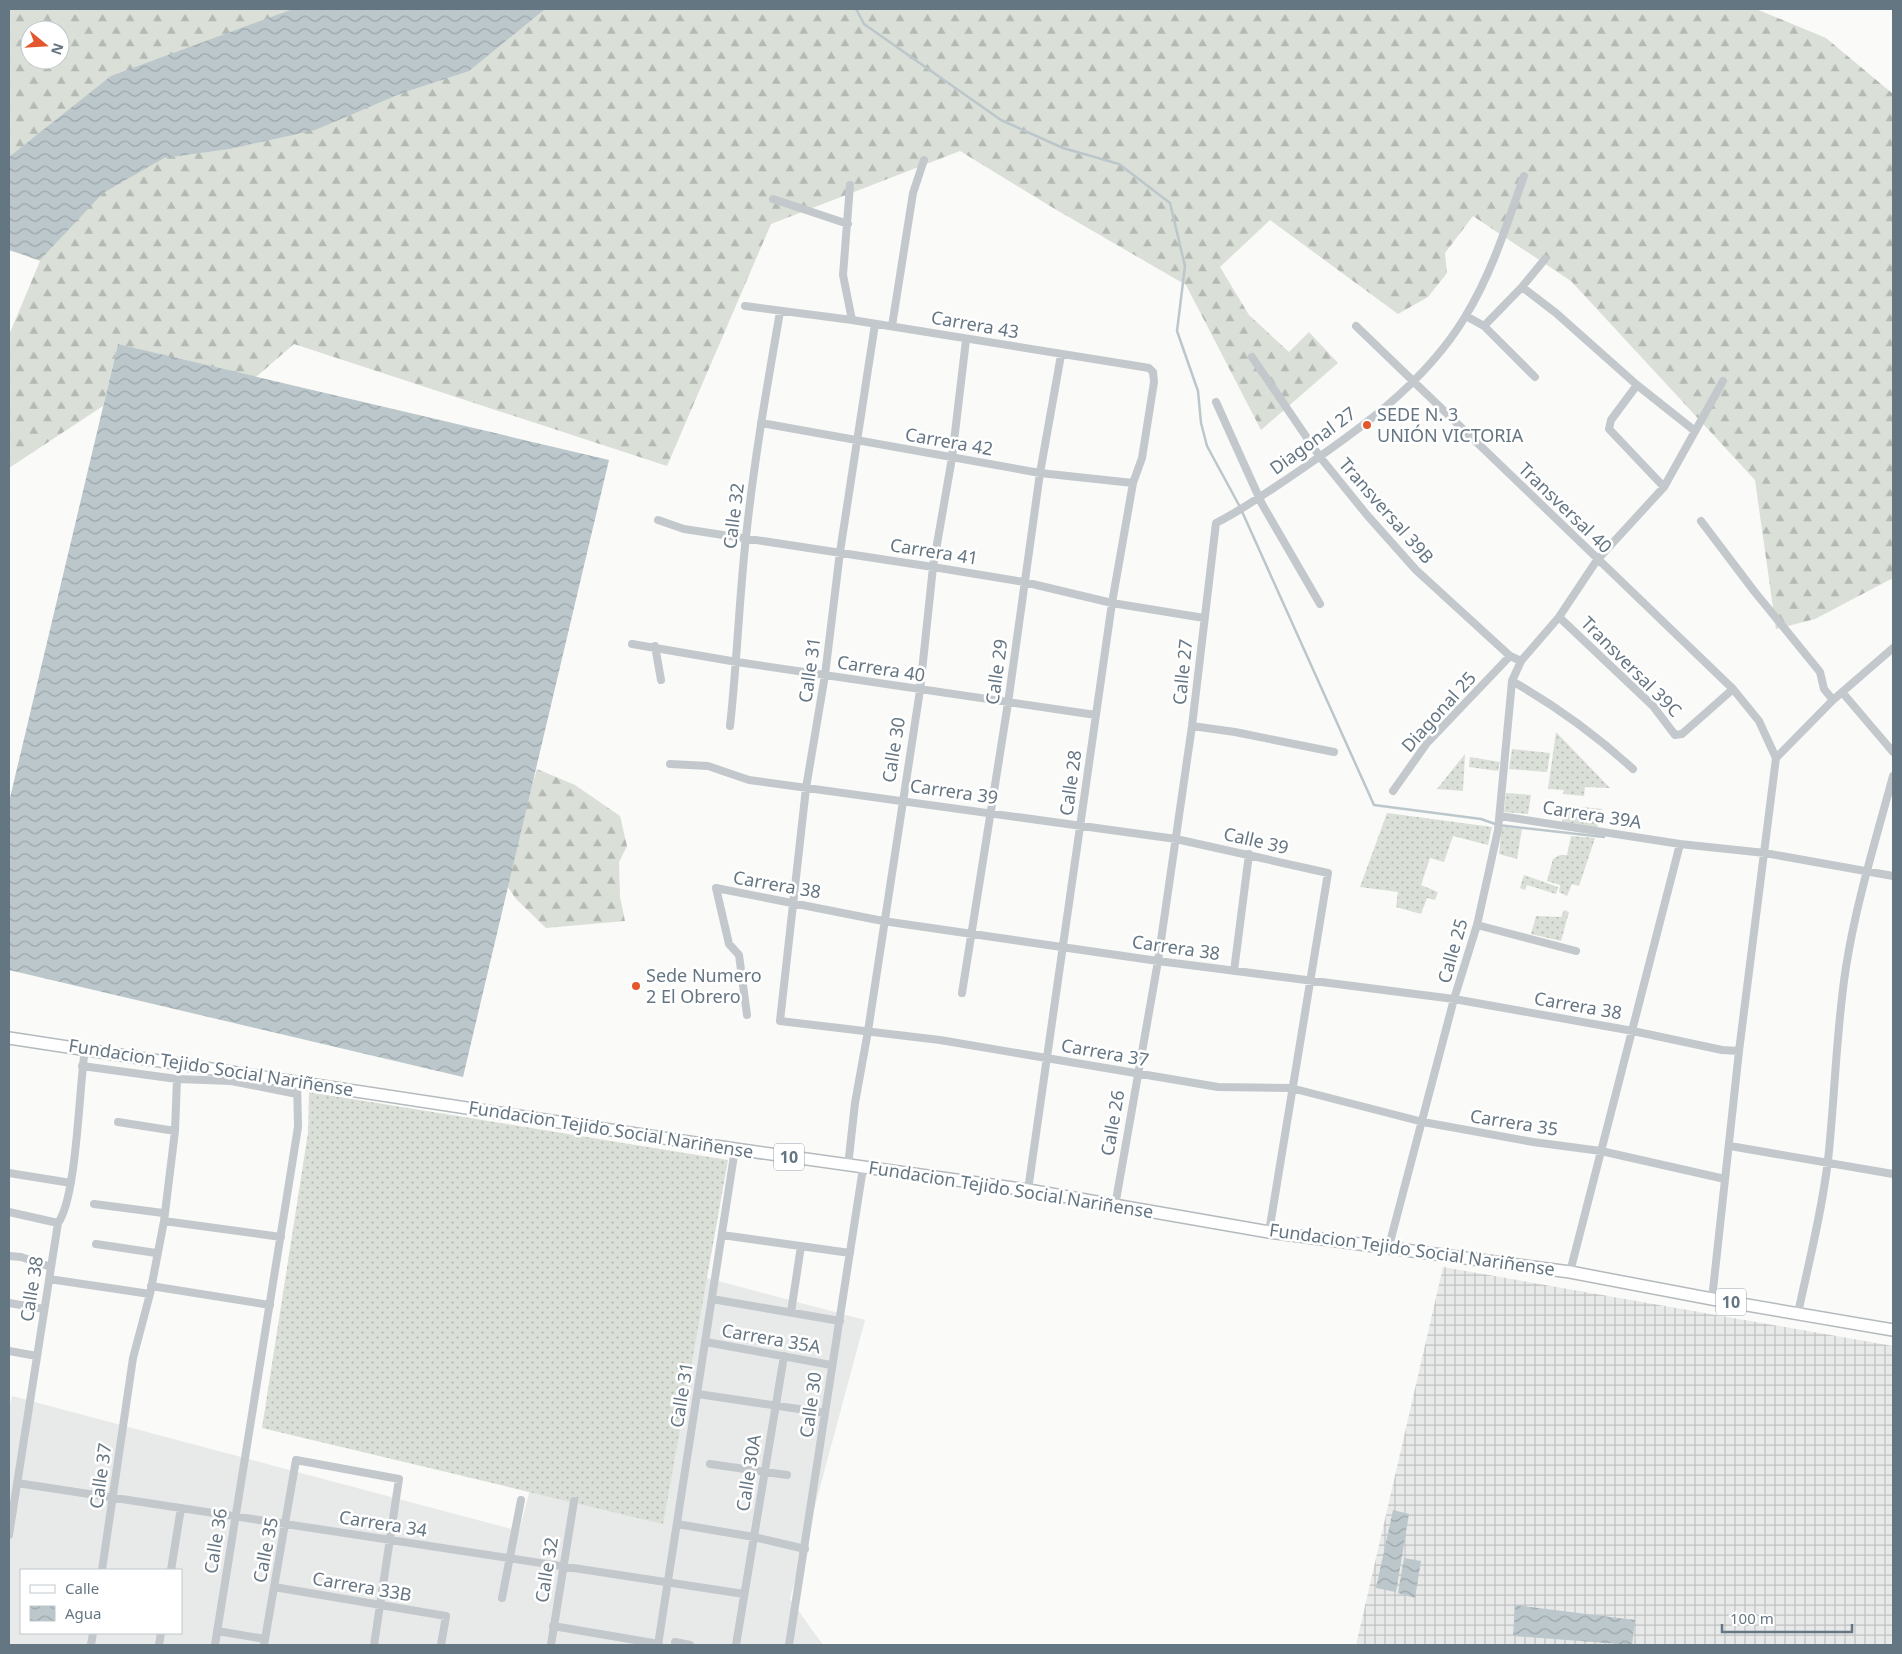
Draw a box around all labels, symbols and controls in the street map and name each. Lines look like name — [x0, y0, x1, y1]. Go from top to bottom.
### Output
north arrow — [20, 20, 70, 70]
text: N — [47, 41, 69, 58]
street label: Carrera 43 — [929, 305, 1021, 344]
street label: Diagonal 27 — [1265, 401, 1360, 480]
place label: SEDE N. 3 UNIÓN VICTORIA — [1377, 402, 1524, 447]
marker: SEDE N. 3 UNIÓN VICTORIA — [1361, 419, 1373, 431]
street label: Carrera 42 — [903, 422, 995, 461]
street label: Transversal 39B — [1334, 452, 1439, 568]
street label: Transversal 40 — [1514, 456, 1618, 558]
street label: Calle 32 — [717, 482, 749, 550]
street label: Carrera 41 — [889, 532, 980, 570]
street label: Transversal 39C — [1576, 611, 1687, 722]
street label: Calle 31 — [793, 635, 825, 704]
street label: Calle 29 — [980, 637, 1012, 706]
street label: Calle 27 — [1167, 638, 1197, 706]
street label: Carrera 40 — [836, 649, 927, 687]
street label: Diagonal 25 — [1396, 666, 1481, 757]
street label: Calle 30 — [876, 715, 910, 784]
street label: Calle 28 — [1054, 748, 1086, 817]
street label: Carrera 39 — [909, 773, 1000, 809]
street label: Carrera 39A — [1541, 794, 1644, 834]
street label: Calle 39 — [1221, 821, 1291, 859]
street label: Carrera 38 — [731, 865, 823, 904]
street label: Calle 25 — [1431, 916, 1473, 986]
street label: Carrera 38 — [1131, 929, 1222, 965]
place label: Sede Numero 2 El Obrero — [646, 963, 762, 1008]
marker: Sede Numero 2 El Obrero — [630, 980, 642, 992]
street label: Carrera 38 — [1532, 986, 1624, 1025]
street label: Fundacion Tejido Social Nariñense — [67, 1033, 355, 1101]
street label: Carrera 37 — [1059, 1033, 1151, 1072]
street label: Calle 26 — [1094, 1088, 1130, 1158]
street label: Fundacion Tejido Social Nariñense — [467, 1095, 755, 1163]
street label: Carrera 35 — [1469, 1103, 1560, 1141]
road number: 10 — [774, 1144, 804, 1170]
street label: Fundacion Tejido Social Nariñense — [867, 1155, 1155, 1223]
street label: Fundacion Tejido Social Nariñense — [1268, 1217, 1556, 1281]
street label: Calle 38 — [14, 1254, 48, 1323]
road number: 10 — [1716, 1288, 1746, 1315]
street label: Carrera 35A — [720, 1318, 823, 1359]
street label: Calle 31 — [664, 1360, 698, 1429]
street label: Calle 30 — [794, 1370, 826, 1439]
street label: Calle 30A — [730, 1432, 766, 1513]
street label: Calle 37 — [84, 1441, 116, 1510]
street label: Carrera 34 — [338, 1504, 429, 1542]
street label: Calle 36 — [198, 1506, 232, 1575]
street label: Calle 35 — [247, 1515, 283, 1585]
street label: Calle 32 — [529, 1535, 563, 1604]
street label: Carrera 33B — [311, 1565, 414, 1607]
legend — [20, 1569, 182, 1634]
text: Calle — [65, 1578, 99, 1598]
scale bar — [1722, 1602, 1852, 1634]
text: Agua — [65, 1603, 102, 1623]
text: 100 m — [1730, 1608, 1774, 1628]

